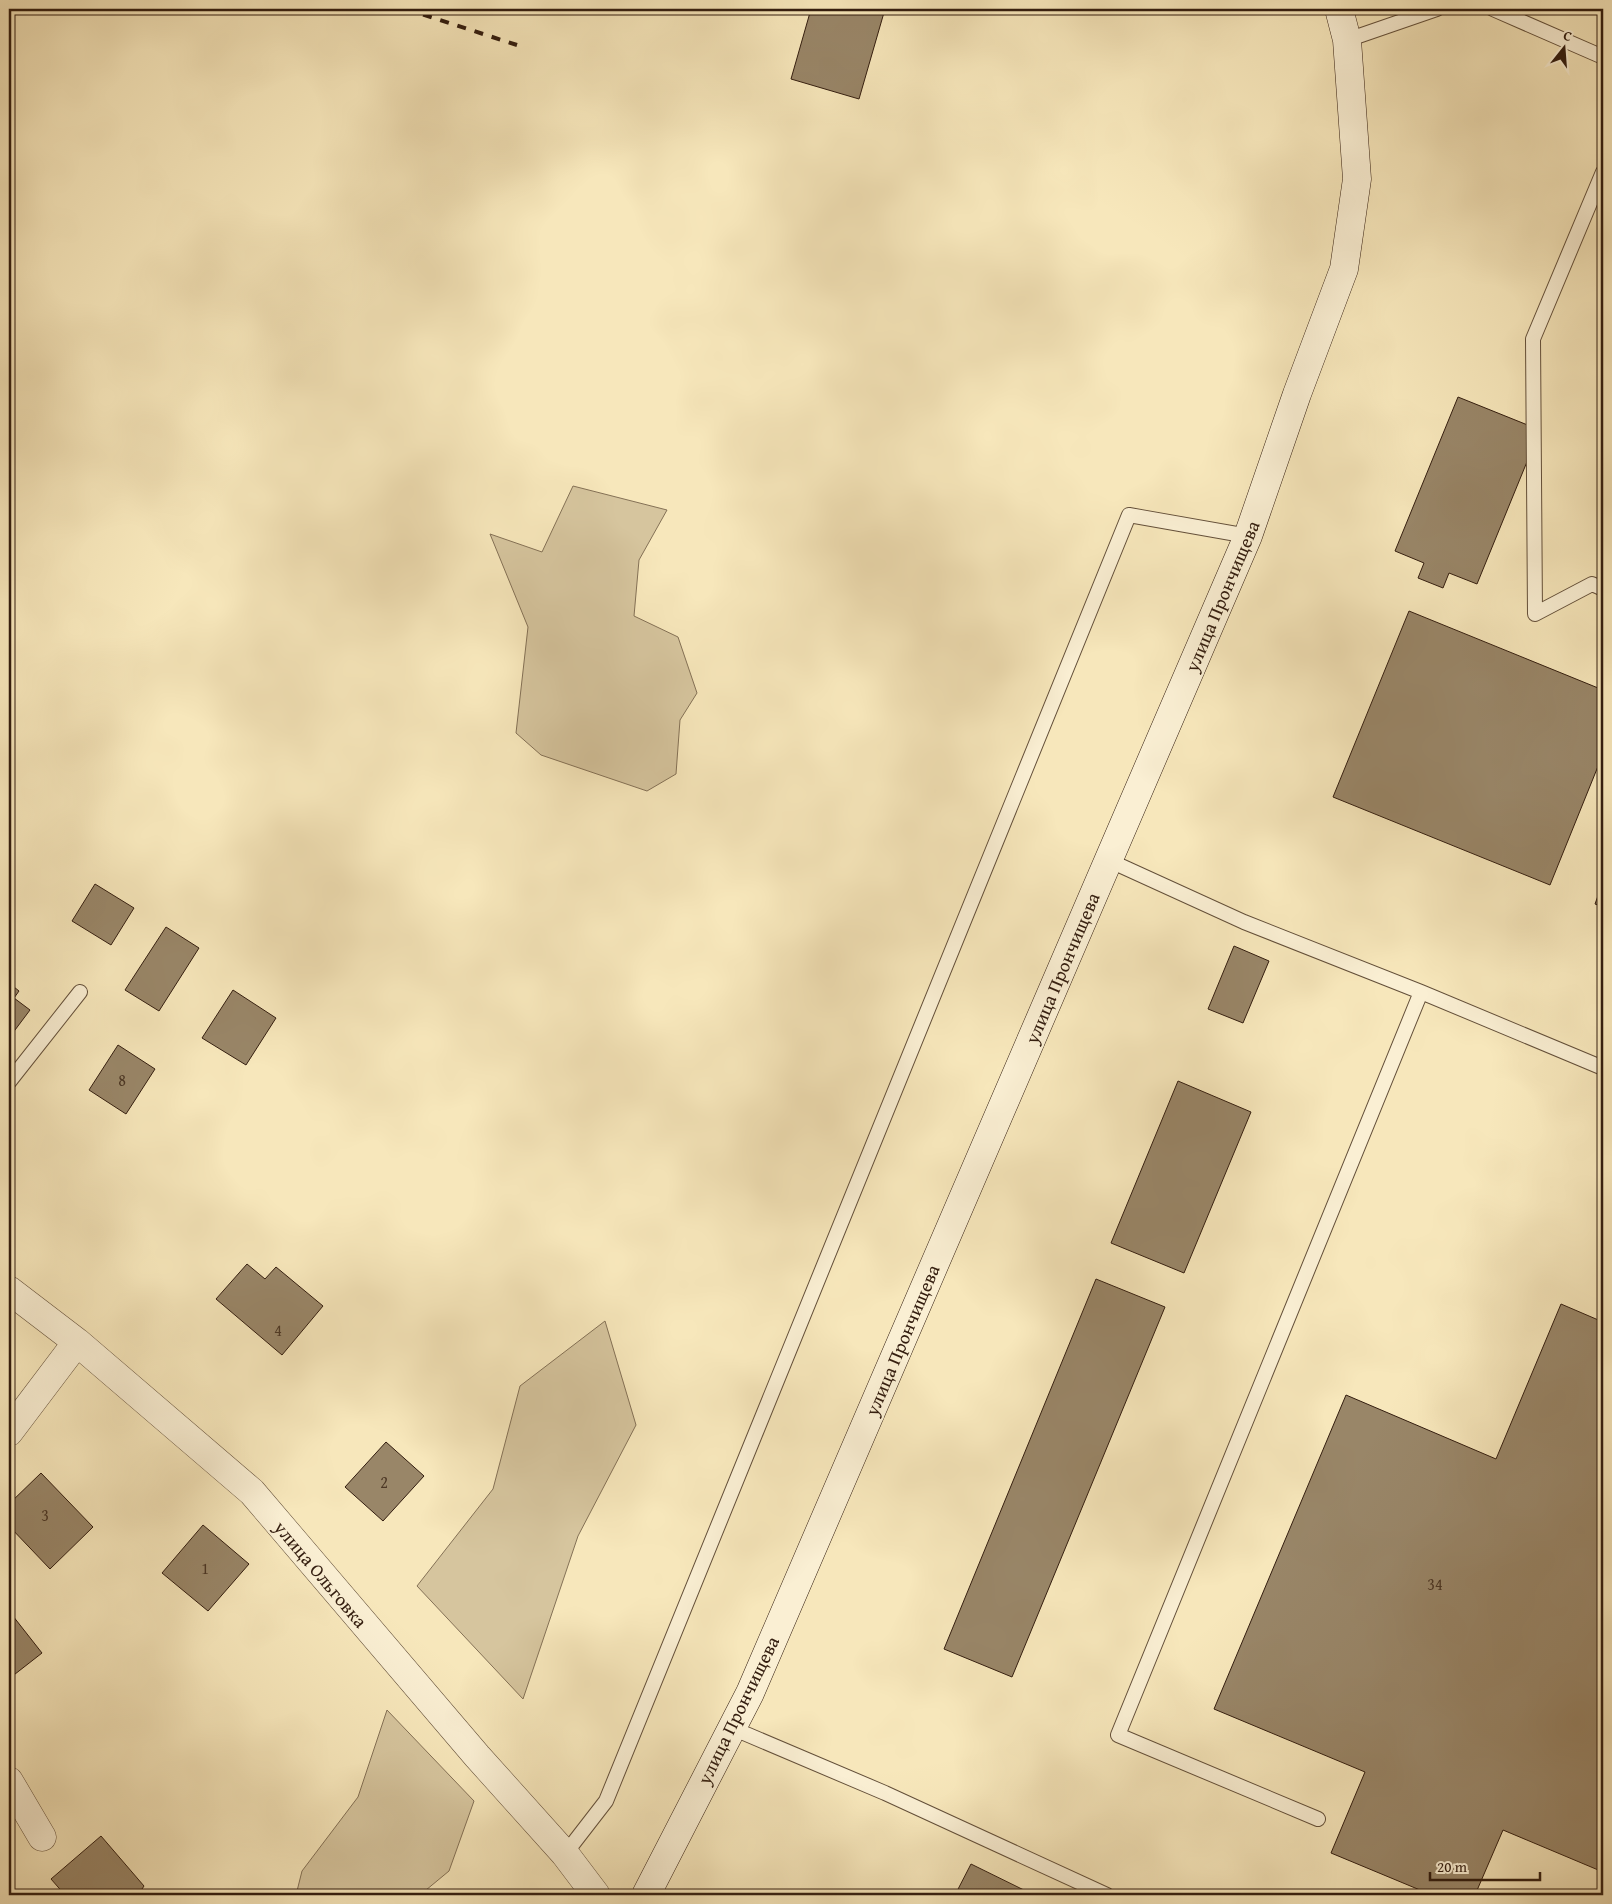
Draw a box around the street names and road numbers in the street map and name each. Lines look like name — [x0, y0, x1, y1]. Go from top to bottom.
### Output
street label: улица Прончищева — [1177, 516, 1267, 677]
street label: улица Прончищева — [1017, 888, 1107, 1049]
street label: улица Прончищева — [857, 1260, 947, 1421]
street label: улица Ольговка — [267, 1514, 374, 1634]
street label: улица Прончищева — [689, 1631, 786, 1790]

